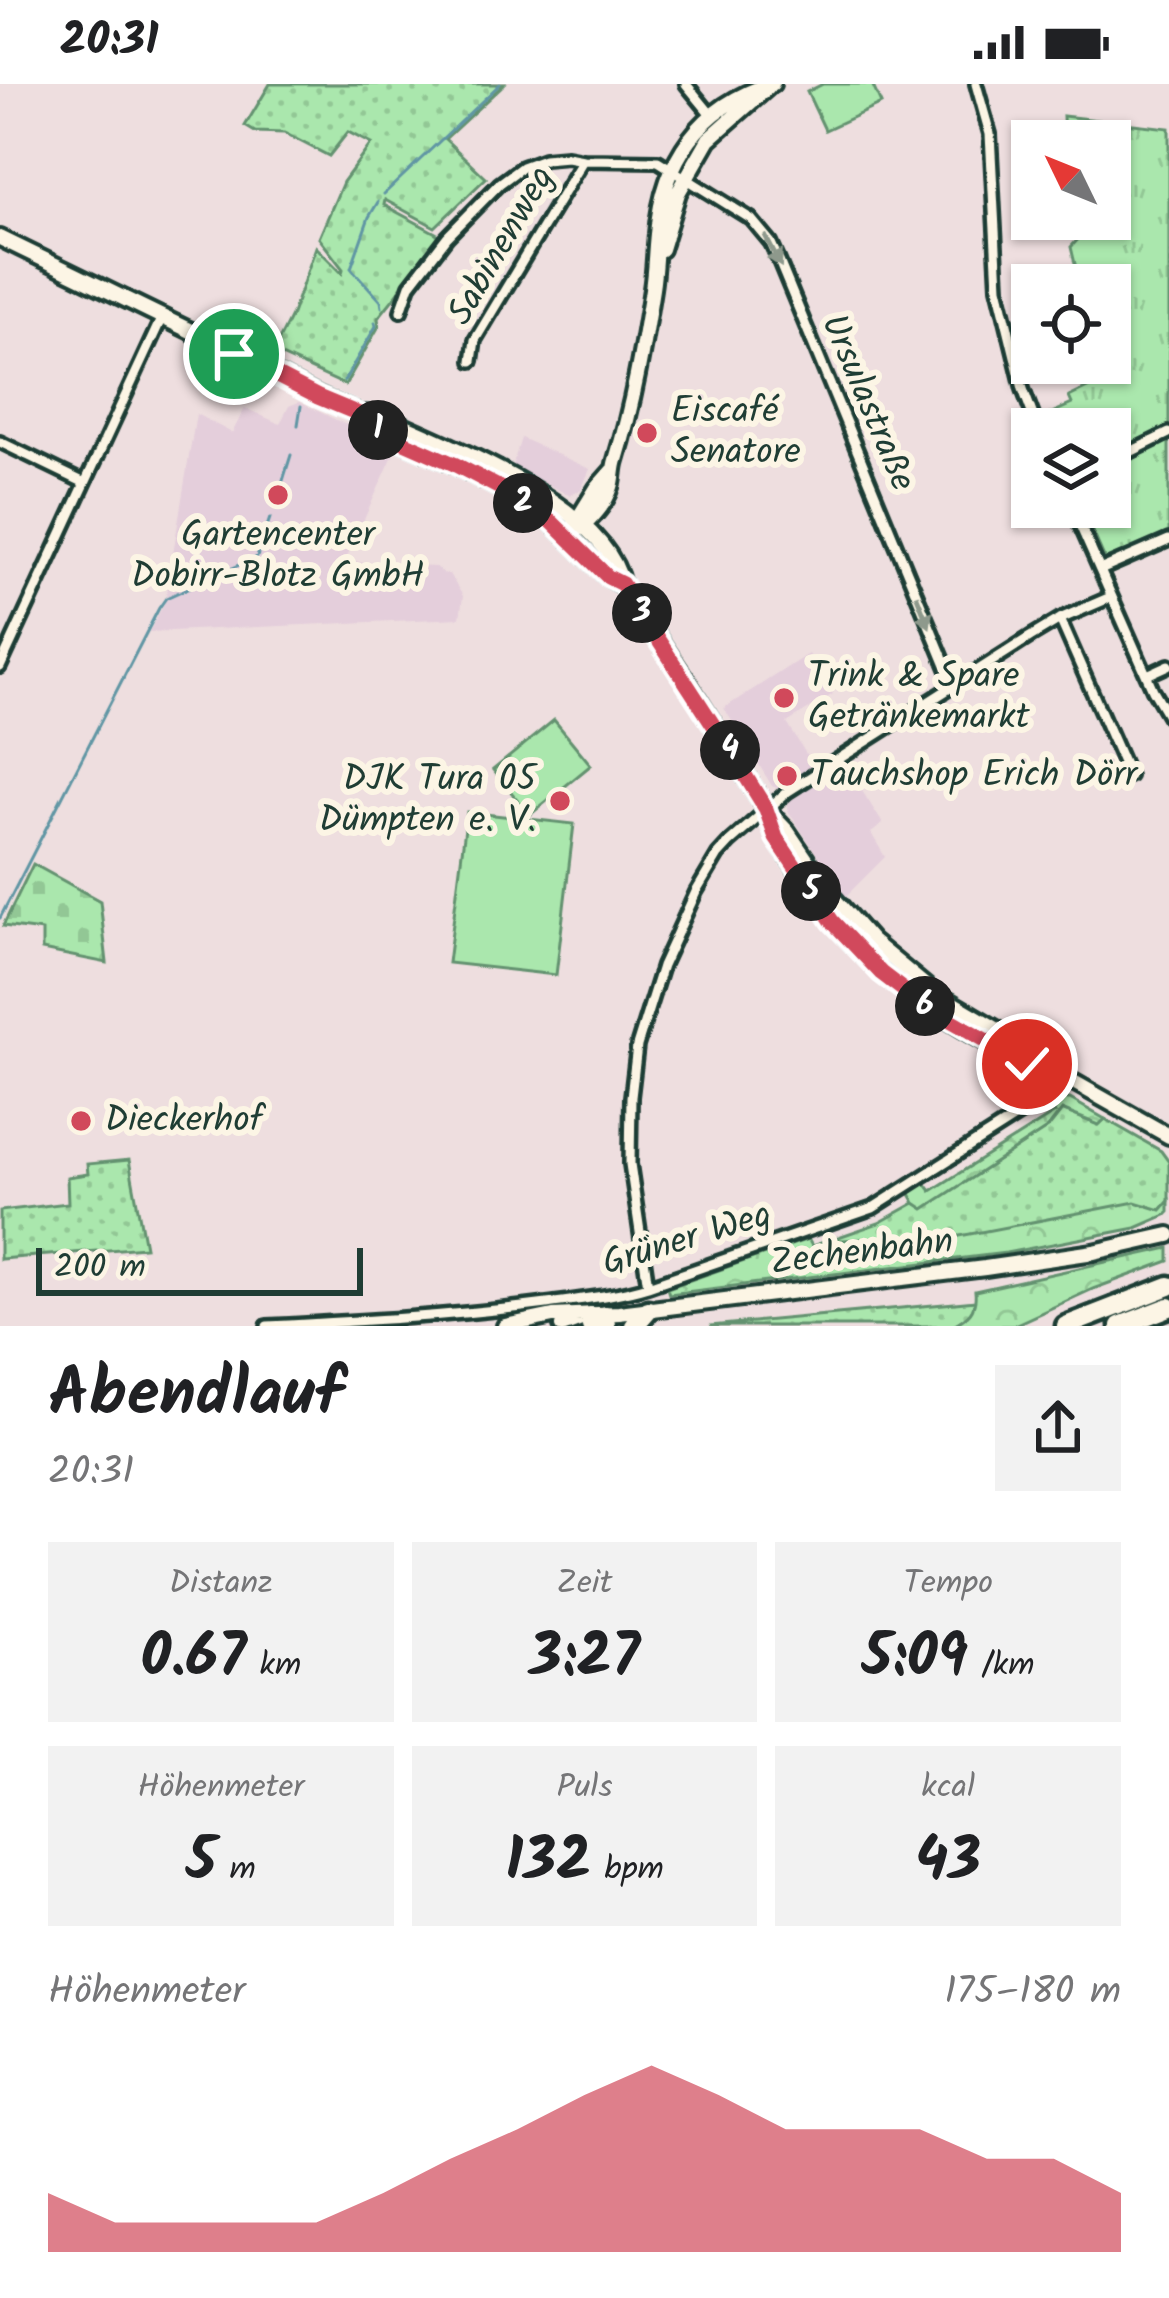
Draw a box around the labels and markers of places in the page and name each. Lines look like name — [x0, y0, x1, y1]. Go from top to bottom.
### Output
pin — [183, 303, 285, 405]
place label: Eiscafé Senatore — [671, 384, 801, 482]
pin: 1 — [348, 400, 408, 460]
marker: Eiscafé Senatore — [634, 420, 660, 446]
pin: 2 — [493, 473, 553, 533]
marker: Gartencenter Dobirr-Blotz GmbH — [265, 482, 291, 508]
place label: Gartencenter Dobirr-Blotz GmbH — [131, 508, 425, 606]
pin: 3 — [612, 583, 672, 643]
place label: Trink & Spare Getränkemarkt — [808, 649, 1031, 747]
marker: Trink & Spare Getränkemarkt — [771, 685, 797, 711]
pin: 4 — [700, 720, 760, 780]
place label: Tauchshop Erich Dörr — [811, 748, 1139, 805]
place label: DJK Tura 05 Dümpten e. V. — [319, 752, 539, 850]
marker: Tauchshop Erich Dörr — [774, 763, 800, 789]
marker: DJK Tura 05 Dümpten e. V. — [547, 788, 573, 814]
pin: 5 — [781, 861, 841, 921]
pin: 6 — [895, 976, 955, 1036]
pin — [976, 1013, 1078, 1115]
place label: Dieckerhof — [105, 1093, 267, 1150]
marker: Dieckerhof — [68, 1108, 94, 1134]

